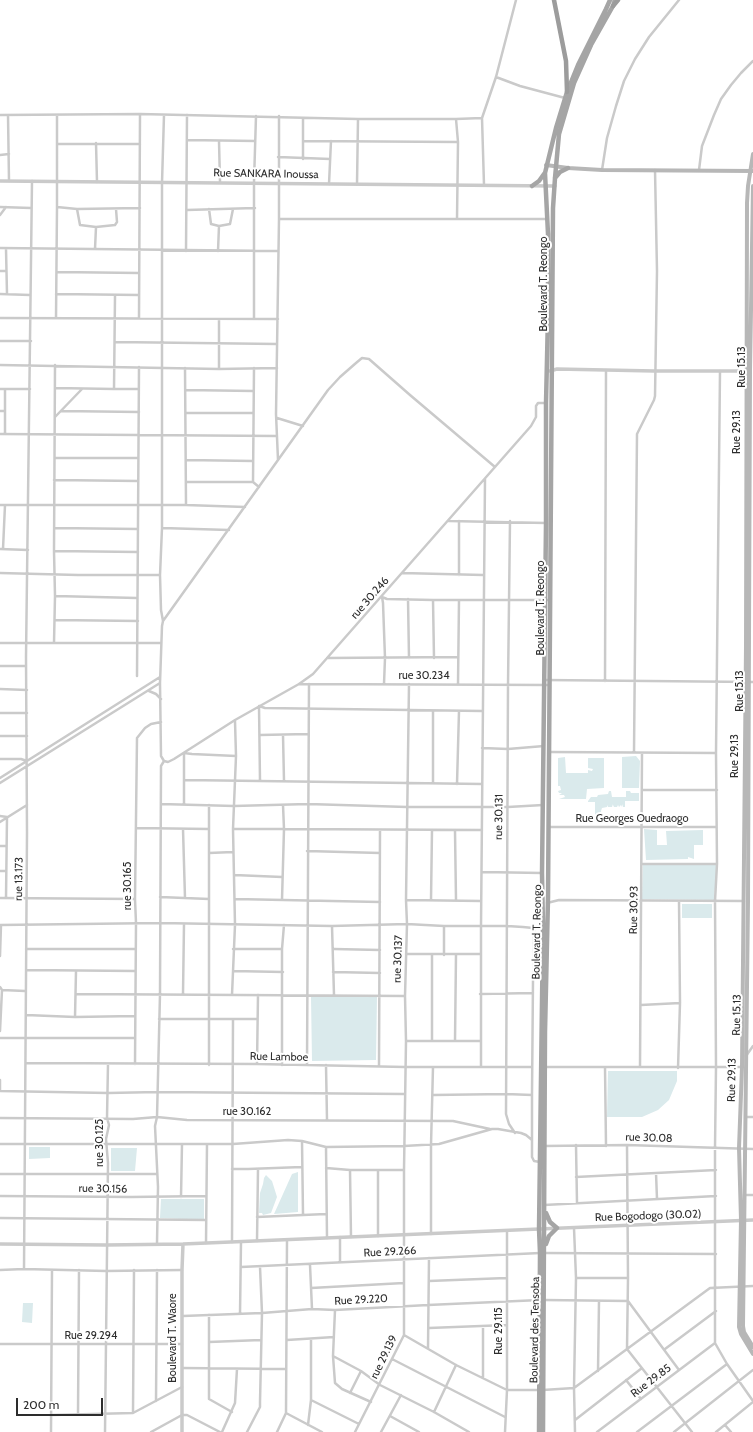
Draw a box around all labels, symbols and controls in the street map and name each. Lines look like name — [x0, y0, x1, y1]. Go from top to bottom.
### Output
street label: Rue SANKARA Inoussa — [213, 166, 319, 182]
street label: Boulevard T. Reongo — [537, 237, 551, 331]
street label: Rue 15.13 — [735, 346, 749, 388]
street label: Rue 29.13 — [730, 410, 744, 454]
street label: Boulevard T. Reongo — [534, 561, 548, 655]
street label: rue 30.246 — [348, 574, 392, 622]
street label: rue 30.234 — [398, 669, 450, 683]
street label: Rue 15.13 — [733, 670, 747, 712]
street label: Rue 29.13 — [728, 734, 742, 778]
street label: rue 30.131 — [492, 794, 506, 840]
street label: Rue Georges Ouedraogo — [575, 812, 689, 826]
street label: rue 13.173 — [12, 857, 26, 901]
street label: rue 30.165 — [121, 862, 135, 910]
street label: Boulevard T. Reongo — [530, 884, 544, 980]
street label: Rue 30.93 — [627, 886, 641, 934]
street label: rue 30.137 — [391, 935, 405, 983]
street label: Rue 15.13 — [730, 994, 744, 1036]
street label: Rue Lamboe — [250, 1050, 308, 1064]
street label: Rue 29.13 — [725, 1058, 739, 1102]
street label: rue 30.162 — [223, 1105, 271, 1119]
street label: rue 30.125 — [93, 1119, 107, 1167]
street label: rue 30.08 — [625, 1131, 673, 1145]
street label: rue 30.156 — [79, 1182, 127, 1196]
street label: Rue Bogodogo (30.02) — [595, 1208, 701, 1224]
street label: Rue 29.266 — [363, 1244, 417, 1260]
street label: Boulevard des Tensoba — [527, 1277, 543, 1383]
street label: Rue 29.220 — [334, 1292, 388, 1308]
street label: Boulevard T. Waore — [166, 1293, 180, 1383]
street label: Rue 29.115 — [492, 1307, 506, 1355]
street label: Rue 29.294 — [65, 1329, 117, 1343]
street label: rue 29.139 — [368, 1333, 400, 1381]
street label: Rue 29.85 — [628, 1362, 674, 1400]
scale bar — [18, 1390, 105, 1416]
text: 200 m — [23, 1397, 59, 1412]

